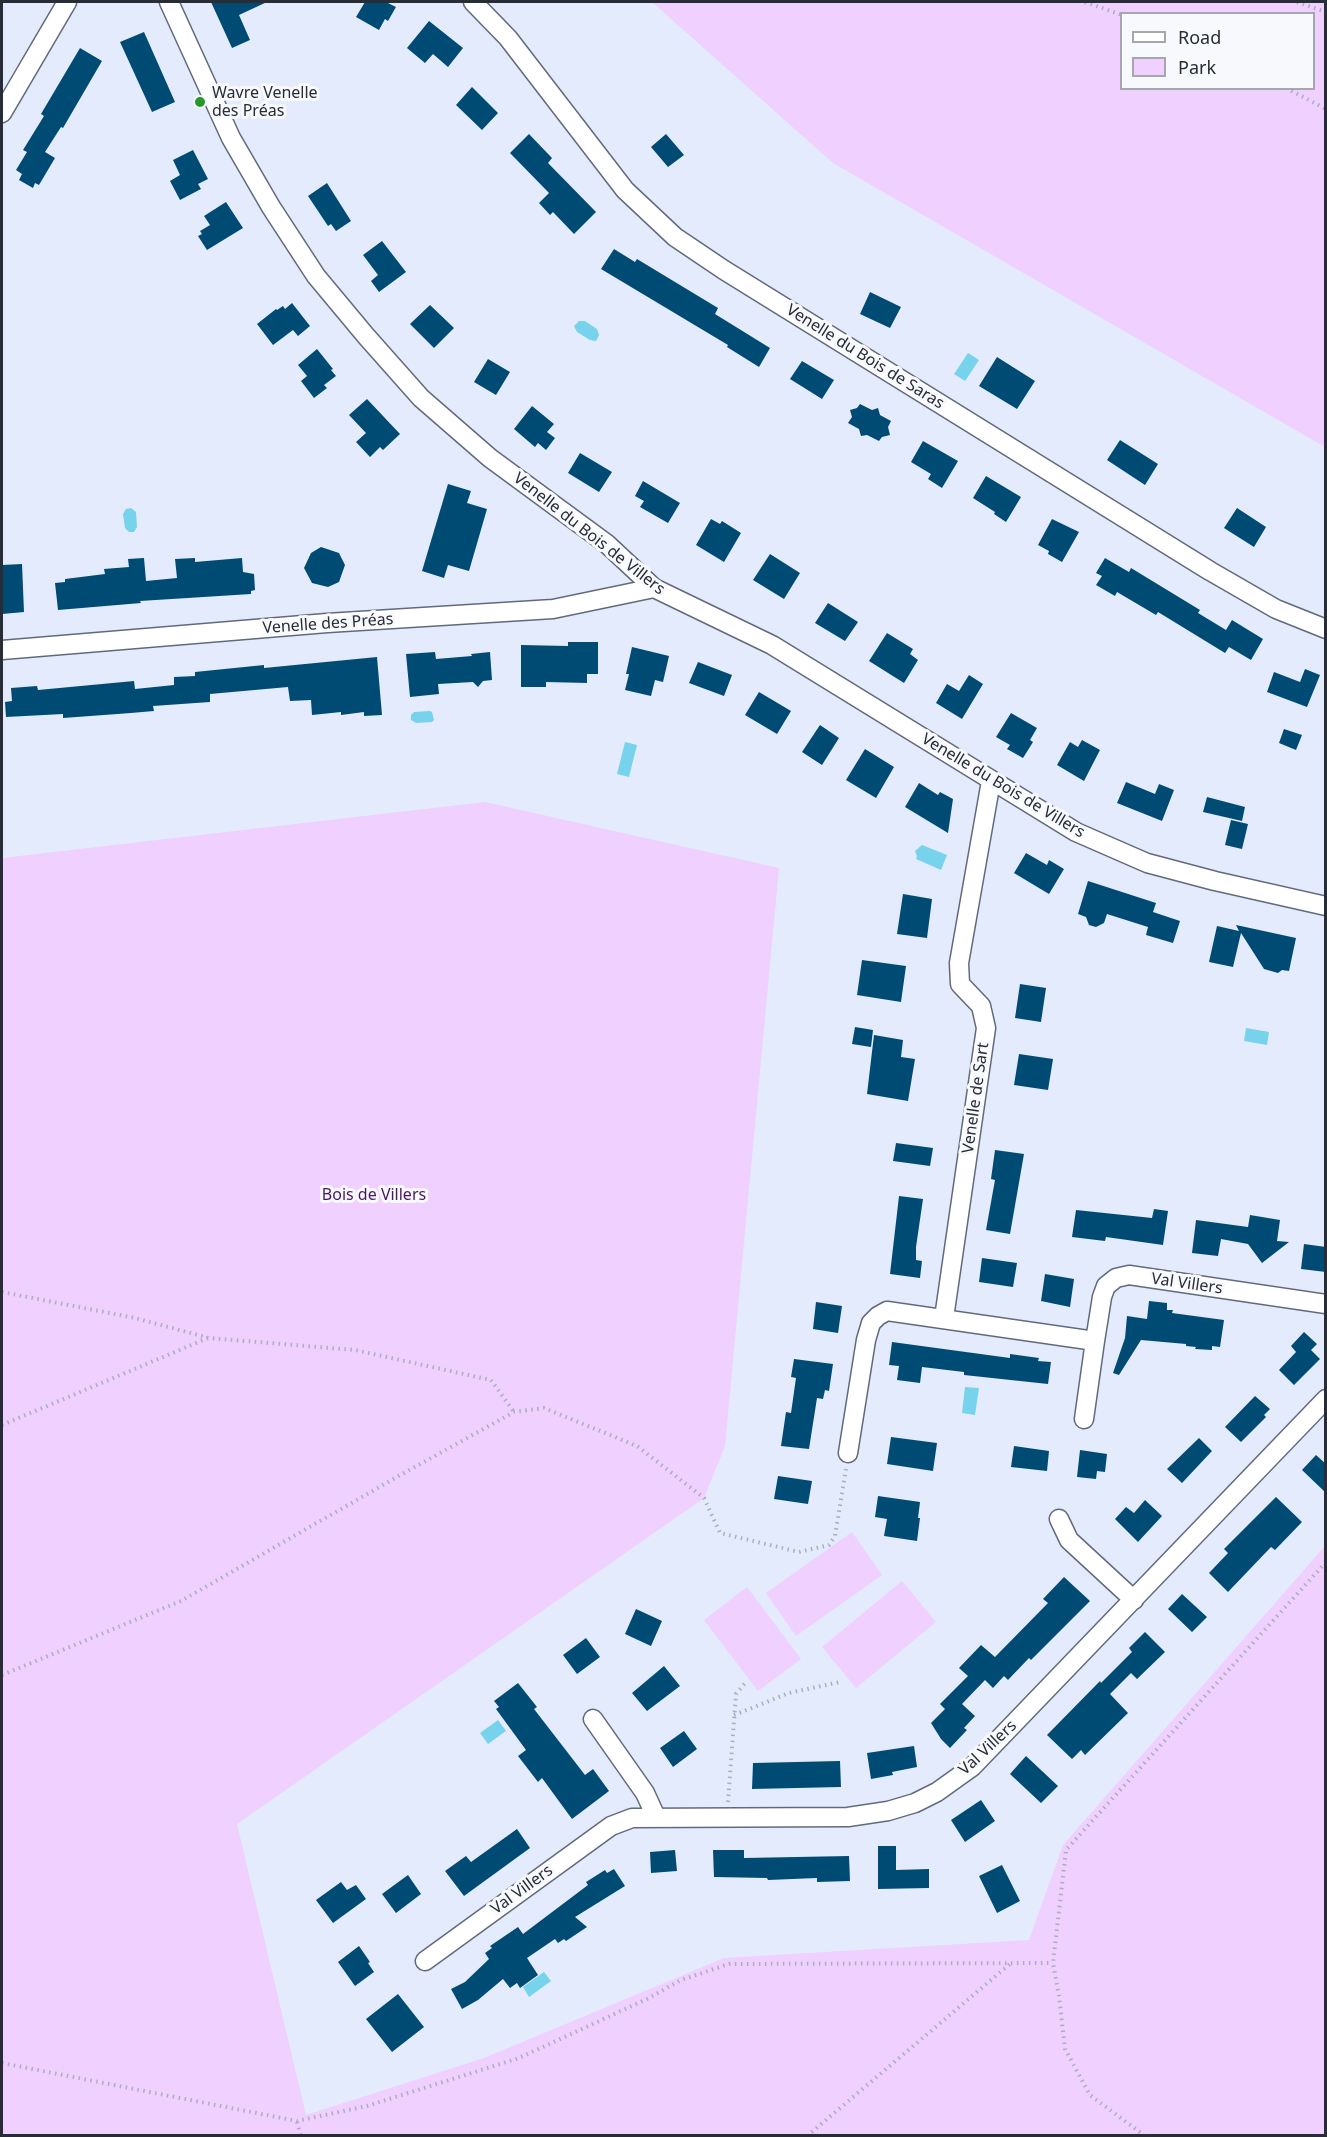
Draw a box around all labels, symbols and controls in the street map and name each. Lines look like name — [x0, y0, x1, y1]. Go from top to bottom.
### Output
legend — [1120, 12, 1315, 90]
text: Road — [1178, 25, 1221, 49]
text: Park — [1178, 55, 1216, 79]
place label: Wavre Venelle des Préas — [212, 83, 318, 121]
marker: Wavre Venelle des Préas — [193, 95, 207, 109]
street label: Venelle du Bois de Saras — [783, 301, 947, 413]
street label: Venelle du Bois de Villers — [509, 469, 669, 599]
street label: Venelle des Préas — [262, 610, 394, 638]
street label: Venelle du Bois de Villers — [918, 730, 1088, 842]
street label: Venelle de Sart — [959, 1041, 993, 1155]
park label: Bois de Villers — [322, 1185, 426, 1205]
street label: Val Villers — [1150, 1269, 1224, 1299]
street label: Val Villers — [955, 1716, 1021, 1780]
street label: Val Villers — [487, 1861, 557, 1919]

